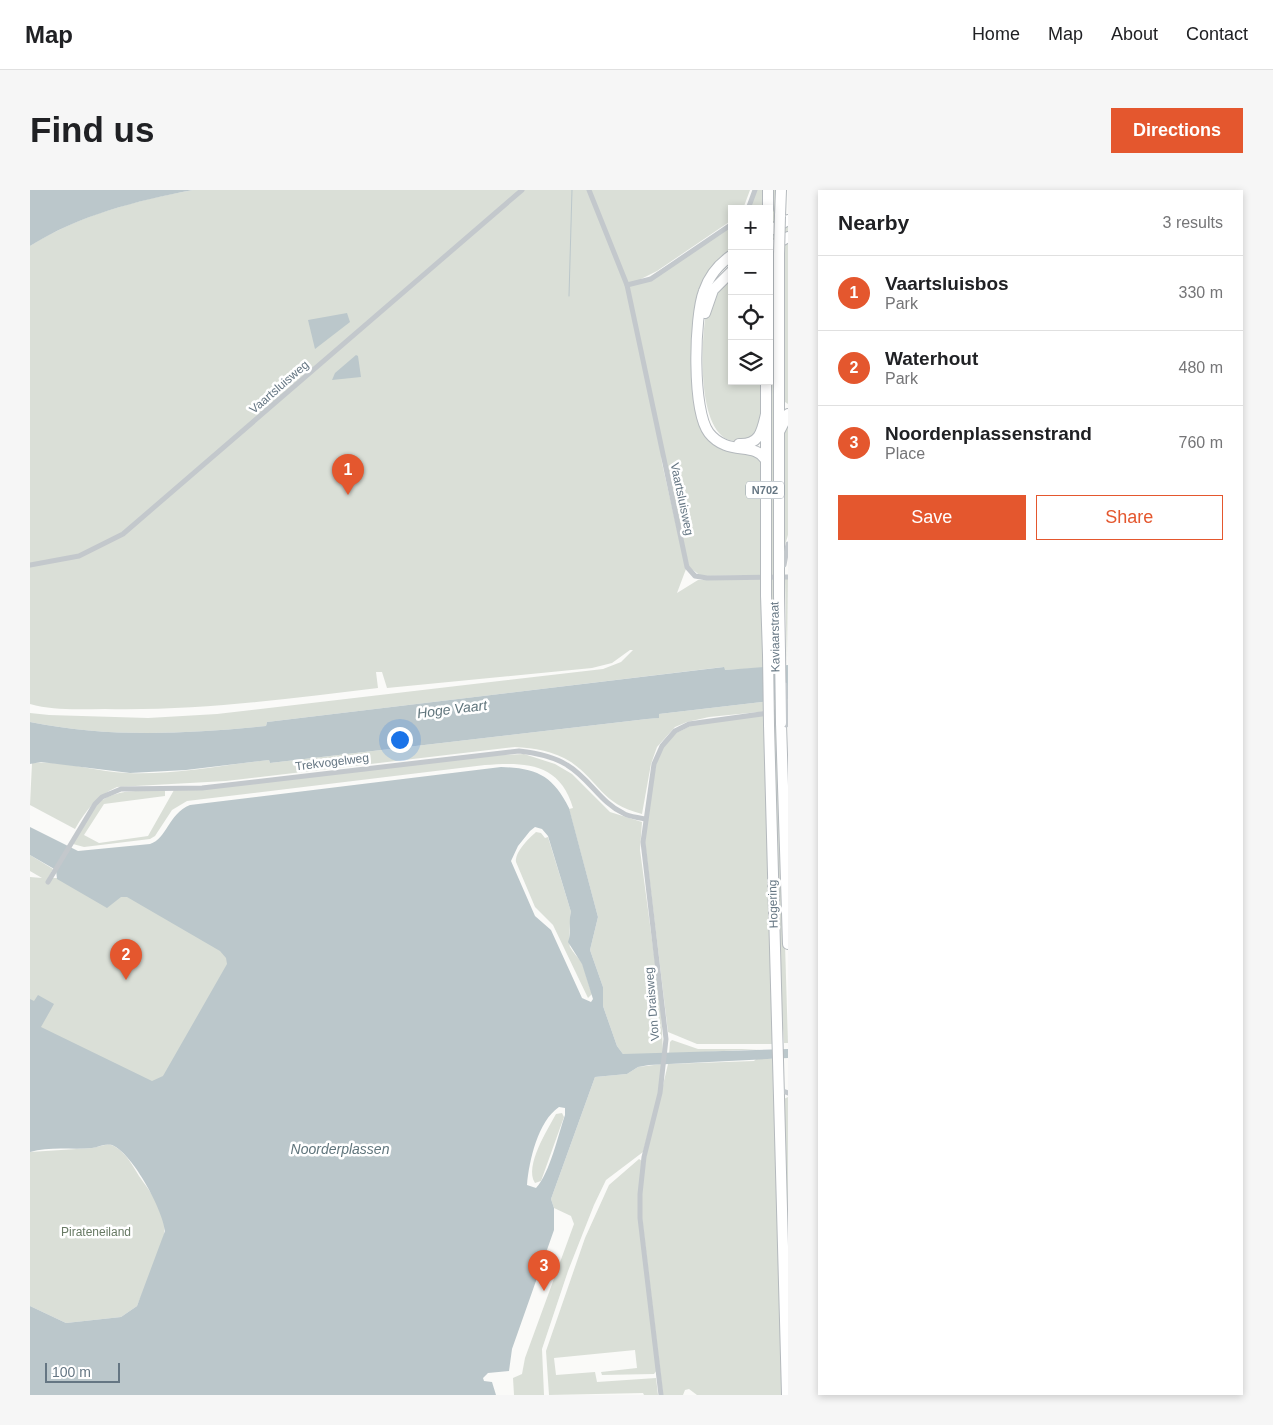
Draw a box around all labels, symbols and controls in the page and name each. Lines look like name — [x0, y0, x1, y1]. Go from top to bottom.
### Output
text: Map — [25, 21, 73, 48]
text: Home — [972, 24, 1020, 44]
text: Map — [1048, 24, 1083, 44]
text: About — [1111, 24, 1158, 44]
text: Contact — [1186, 24, 1248, 44]
button: Directions — [1111, 108, 1243, 153]
text: Find us — [30, 110, 154, 149]
map controls — [728, 205, 773, 385]
button: + — [728, 205, 773, 250]
text: Nearby — [838, 211, 909, 234]
text: 3 results — [1163, 214, 1223, 231]
button: − — [728, 250, 773, 295]
text: Vaartsluisbos — [885, 273, 1009, 294]
text: 1 — [850, 284, 858, 301]
text: 330 m — [1179, 284, 1223, 301]
button: locate — [728, 295, 773, 340]
text: Park — [885, 295, 918, 312]
button: layers — [728, 340, 773, 385]
text: Waterhout — [885, 348, 978, 369]
street label: Vaartsluisweg — [247, 358, 311, 416]
text: 2 — [850, 359, 858, 376]
text: 480 m — [1179, 359, 1223, 376]
text: Park — [885, 370, 918, 387]
text: Noordenplassenstrand — [885, 423, 1092, 444]
text: 3 — [850, 434, 858, 451]
text: 760 m — [1179, 434, 1223, 451]
text: Place — [885, 445, 925, 462]
pin: 1 — [332, 454, 364, 495]
street label: Vaartsluisweg — [667, 461, 697, 537]
road number: N702 — [746, 482, 784, 498]
button: Save — [838, 495, 1026, 540]
button: Share — [1036, 495, 1223, 540]
street label: Kaviaarstraat — [767, 601, 783, 672]
water label: Hoge Vaart — [416, 697, 489, 721]
your location — [387, 727, 413, 753]
street label: Trekvogelweg — [294, 751, 370, 773]
street label: Hogering — [765, 879, 781, 929]
pin: 2 — [110, 939, 142, 980]
street label: Von Draisweg — [642, 967, 662, 1041]
water label: Noorderplassen — [291, 1141, 390, 1157]
park label: Pirateneiland — [61, 1225, 131, 1239]
pin: 3 — [528, 1250, 560, 1291]
scale bar — [45, 1360, 120, 1383]
text: 100 m — [52, 1364, 91, 1380]

